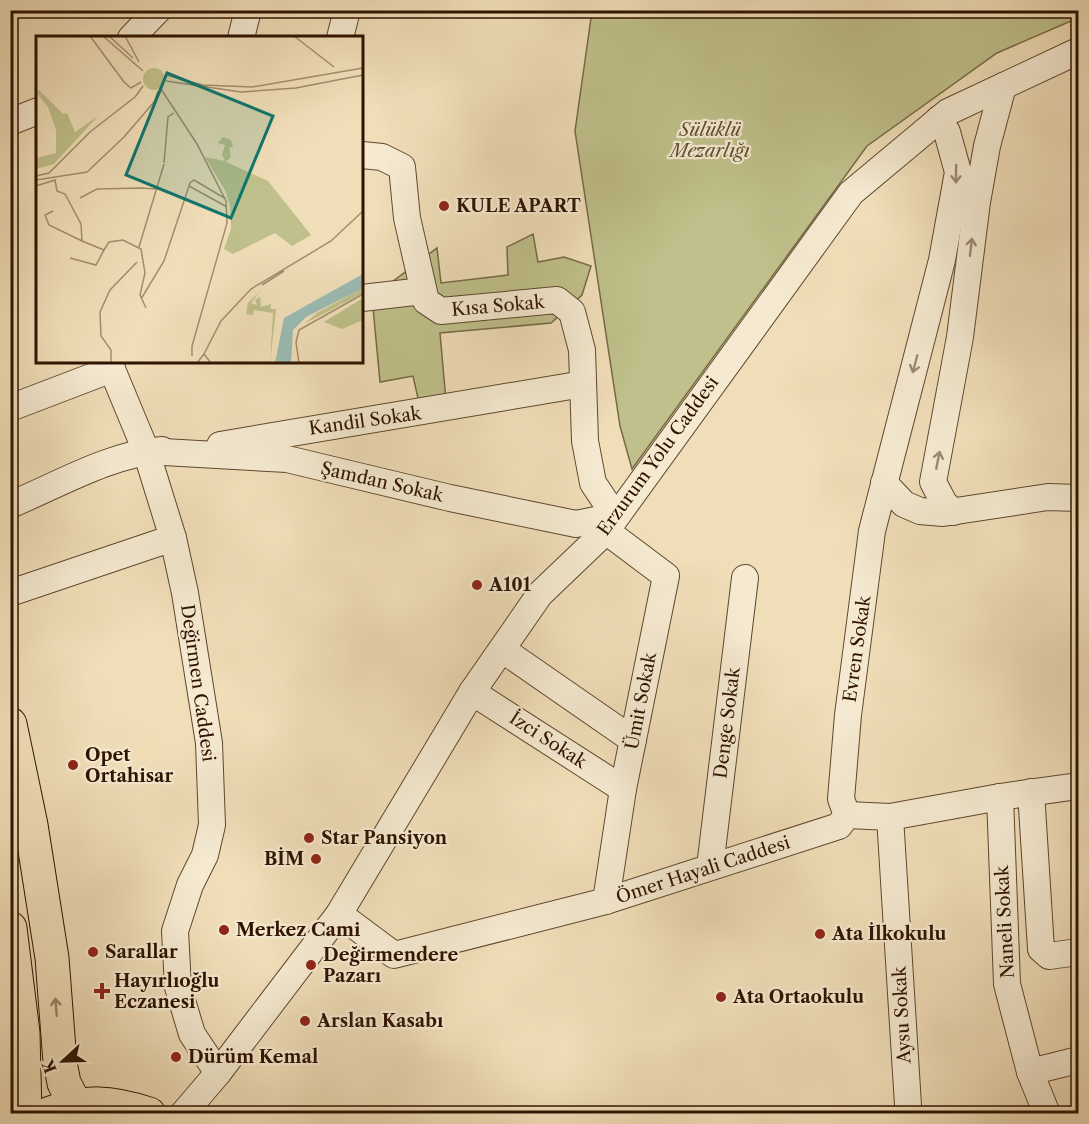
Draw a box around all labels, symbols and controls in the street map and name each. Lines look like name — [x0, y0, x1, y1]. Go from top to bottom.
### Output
inset map — [36, 36, 363, 363]
park label: Sülüklü Mezarlığı — [668, 119, 750, 162]
one-way arrow — [951, 163, 962, 183]
place label: KULE APART — [456, 195, 581, 217]
marker: KULE APART — [437, 199, 451, 213]
one-way arrow — [966, 237, 977, 257]
street label: Kısa Sokak — [451, 291, 547, 321]
one-way arrow — [909, 354, 921, 373]
street label: Erzurum Yolu Caddesi — [593, 372, 724, 540]
street label: Kandil Sokak — [307, 402, 424, 440]
one-way arrow — [933, 451, 944, 470]
street label: Şamdan Sokak — [319, 457, 447, 507]
place label: A101 — [488, 574, 531, 596]
marker: A101 — [470, 578, 484, 592]
street label: Evren Sokak — [839, 593, 876, 704]
street label: Değirmen Caddesi — [176, 603, 220, 764]
street label: Ümit Sokak — [620, 649, 662, 751]
street label: Denge Sokak — [709, 665, 745, 780]
street label: İzci Sokak — [505, 706, 593, 774]
place label: Opet Ortahisar — [85, 744, 173, 787]
marker: Opet Ortahisar — [66, 758, 80, 772]
place label: Star Pansiyon — [321, 827, 448, 849]
street label: Ömer Hayali Caddesi — [613, 830, 793, 909]
marker: Star Pansiyon — [302, 831, 316, 845]
place label: BİM — [264, 847, 304, 870]
marker: BİM — [309, 852, 323, 866]
street label: Naneli Sokak — [991, 864, 1019, 979]
place label: Merkez Cami — [236, 919, 361, 941]
place label: Ata İlkokulu — [831, 922, 947, 945]
marker: Merkez Cami — [217, 923, 231, 937]
marker: Ata İlkokulu — [813, 927, 827, 941]
place label: Sarallar — [105, 941, 178, 963]
place label: Değirmendere Pazarı — [323, 944, 458, 987]
marker: Sarallar — [86, 945, 100, 959]
marker: Değirmendere Pazarı — [304, 958, 318, 972]
street label: Aysu Sokak — [888, 964, 916, 1065]
place label: Hayırlıoğlu Eczanesi — [114, 970, 220, 1013]
marker: Hayırlıoğlu Eczanesi — [95, 984, 109, 998]
place label: Ata Ortaokulu — [732, 986, 864, 1008]
marker: Ata Ortaokulu — [714, 990, 728, 1004]
one-way arrow — [50, 997, 61, 1017]
place label: Arslan Kasabı — [316, 1010, 444, 1032]
marker: Arslan Kasabı — [298, 1014, 312, 1028]
north arrow — [33, 1031, 93, 1091]
place label: Dürüm Kemal — [188, 1046, 318, 1068]
marker: Dürüm Kemal — [169, 1050, 183, 1064]
text: K — [37, 1056, 61, 1076]

